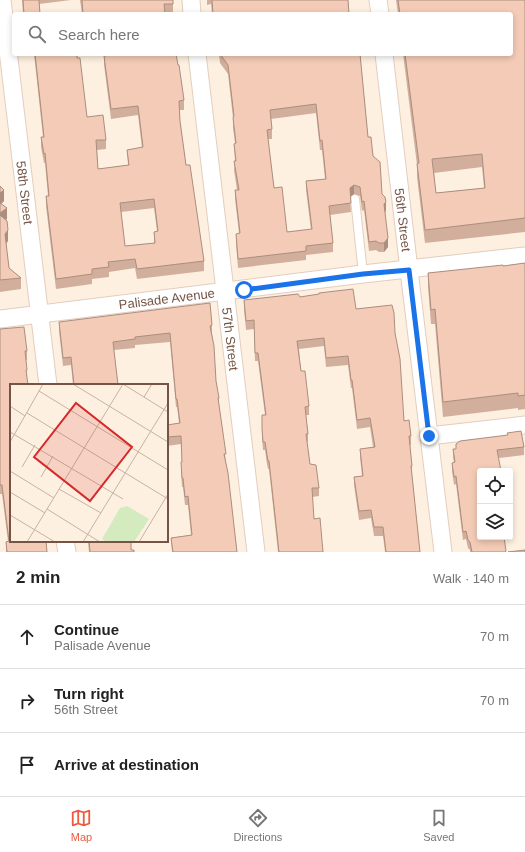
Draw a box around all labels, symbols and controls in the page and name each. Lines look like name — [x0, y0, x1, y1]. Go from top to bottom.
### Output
search box — [12, 12, 513, 56]
icon: search — [26, 23, 48, 45]
text: Search here — [58, 26, 140, 43]
street label: 58th Street — [13, 160, 36, 226]
street label: 56th Street — [392, 187, 414, 253]
route start — [235, 281, 253, 299]
street label: Palisade Avenue — [118, 285, 216, 312]
street label: 57th Street — [219, 307, 242, 372]
inset map — [10, 384, 168, 542]
route end — [420, 427, 438, 445]
map controls — [477, 468, 513, 540]
button: locate — [477, 468, 513, 504]
button: layers — [477, 504, 513, 540]
text: 2 min — [16, 568, 60, 587]
text: Walk · 140 m — [433, 571, 509, 586]
text: Continue — [54, 621, 119, 638]
icon: ahead — [16, 626, 38, 648]
text: 70 m — [480, 629, 509, 644]
text: Palisade Avenue — [54, 638, 151, 653]
text: Turn right — [54, 685, 124, 702]
icon: right — [16, 690, 38, 712]
text: 70 m — [480, 693, 509, 708]
text: 56th Street — [54, 702, 118, 717]
icon: arrive — [16, 754, 38, 776]
text: Arrive at destination — [54, 756, 199, 773]
tab: Map — [70, 807, 92, 843]
tab: Directions — [233, 807, 282, 843]
tab: Saved — [423, 807, 454, 843]

